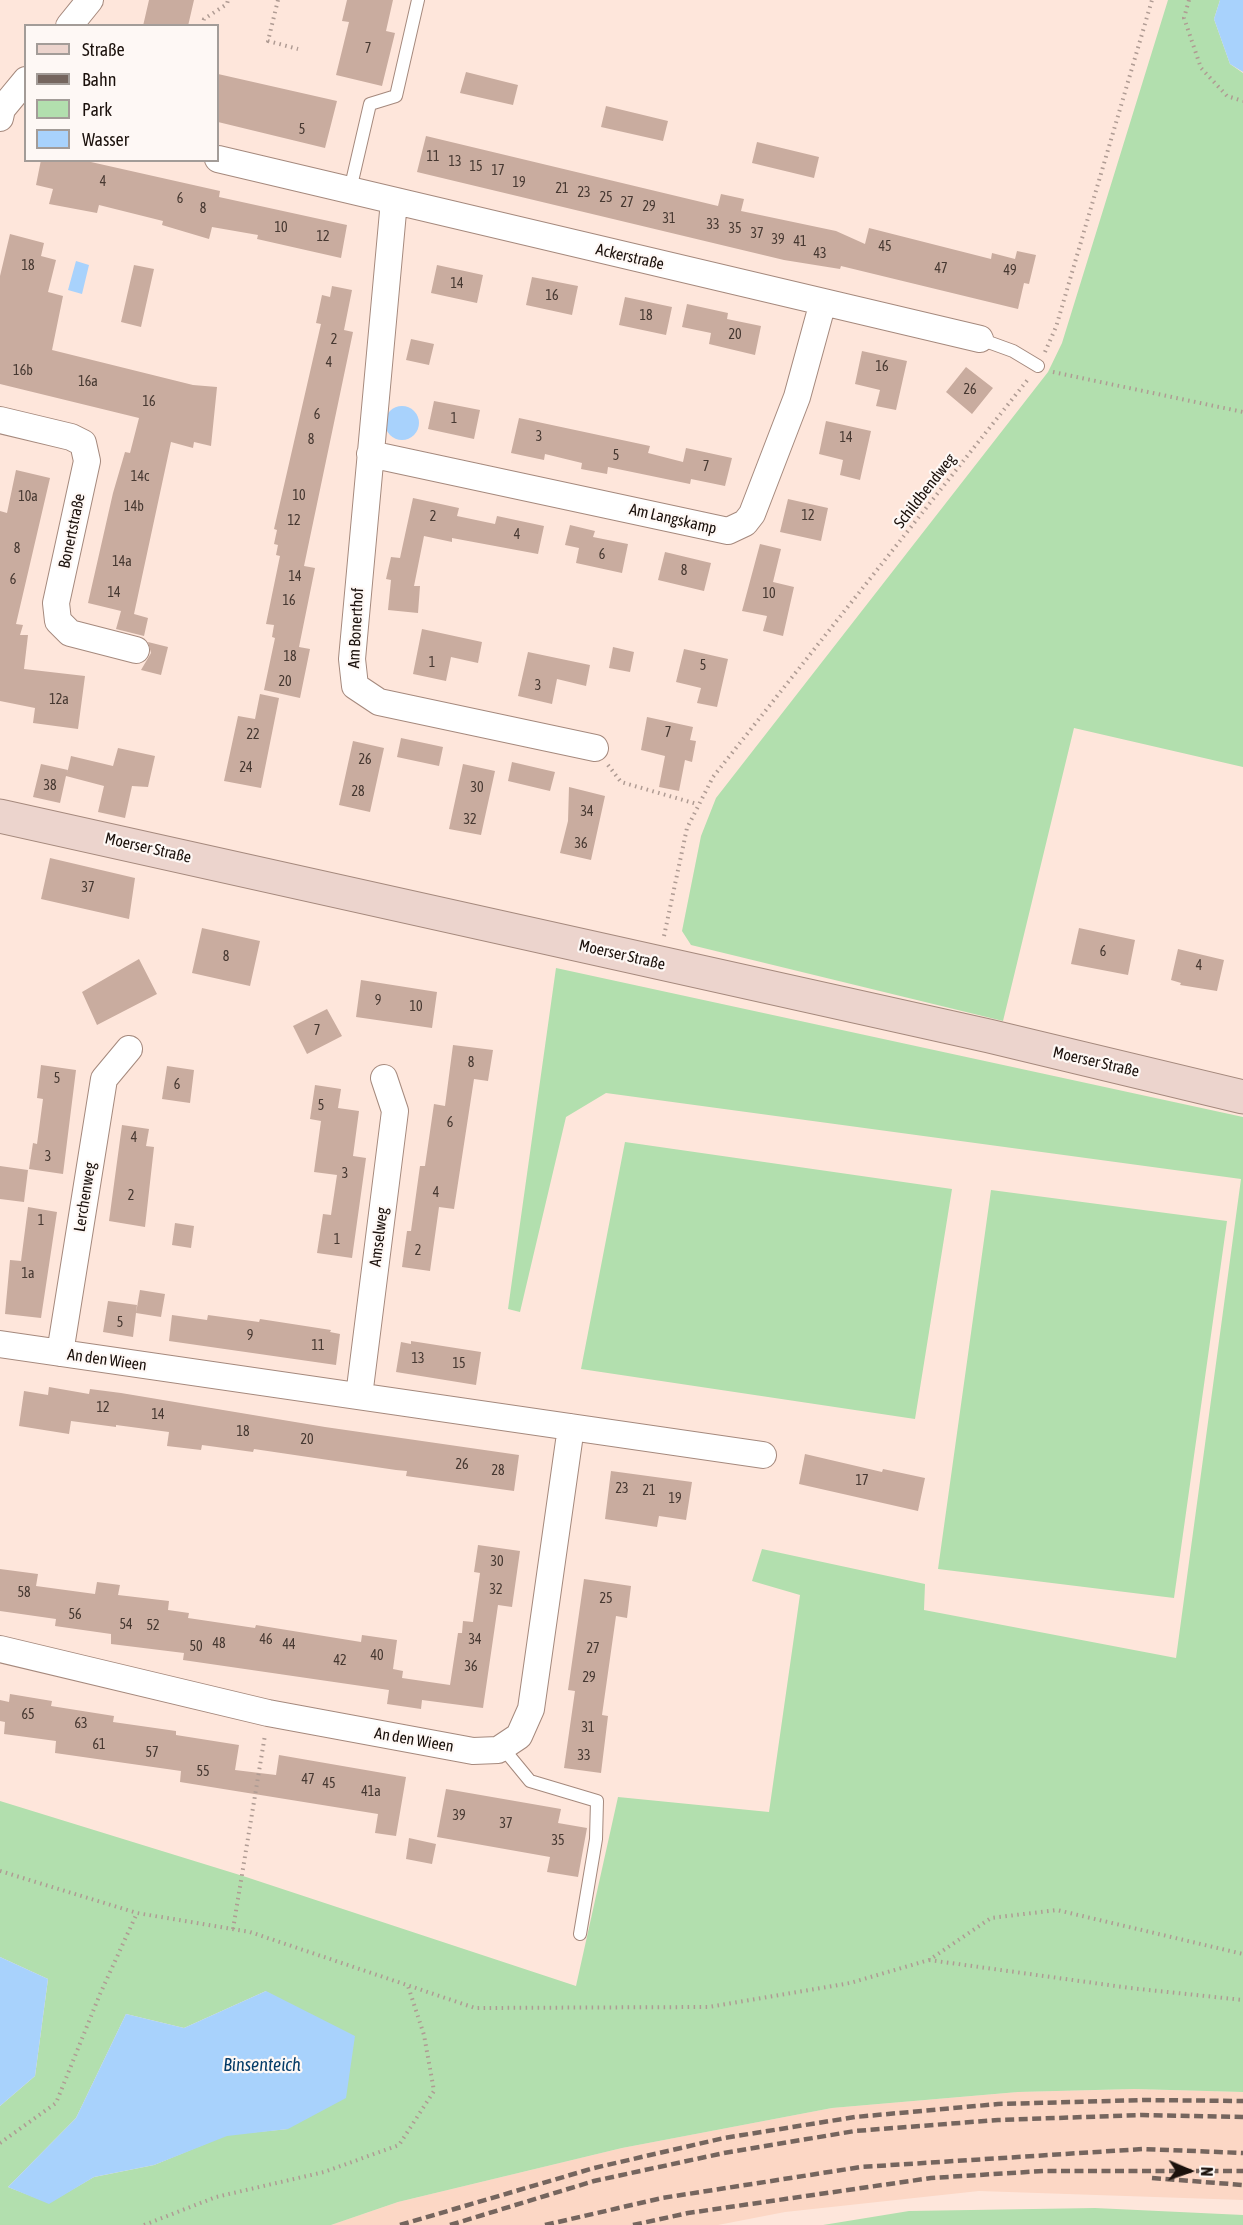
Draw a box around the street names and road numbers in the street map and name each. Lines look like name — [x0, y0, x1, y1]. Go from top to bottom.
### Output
street label: Ackerstraße — [594, 240, 666, 274]
street label: Schildbendweg — [890, 450, 960, 532]
street label: Bonertstraße — [55, 492, 89, 570]
street label: Am Langskamp — [627, 500, 719, 538]
street label: Am Bonerthof — [344, 587, 368, 669]
street label: Moerser Straße — [103, 829, 193, 867]
street label: Moerser Straße — [577, 936, 667, 974]
street label: Moerser Straße — [1051, 1043, 1141, 1081]
street label: Lerchenweg — [70, 1161, 100, 1233]
street label: Amselweg — [366, 1206, 392, 1268]
street label: An den Wieen — [66, 1345, 148, 1375]
street label: An den Wieen — [373, 1724, 455, 1756]

